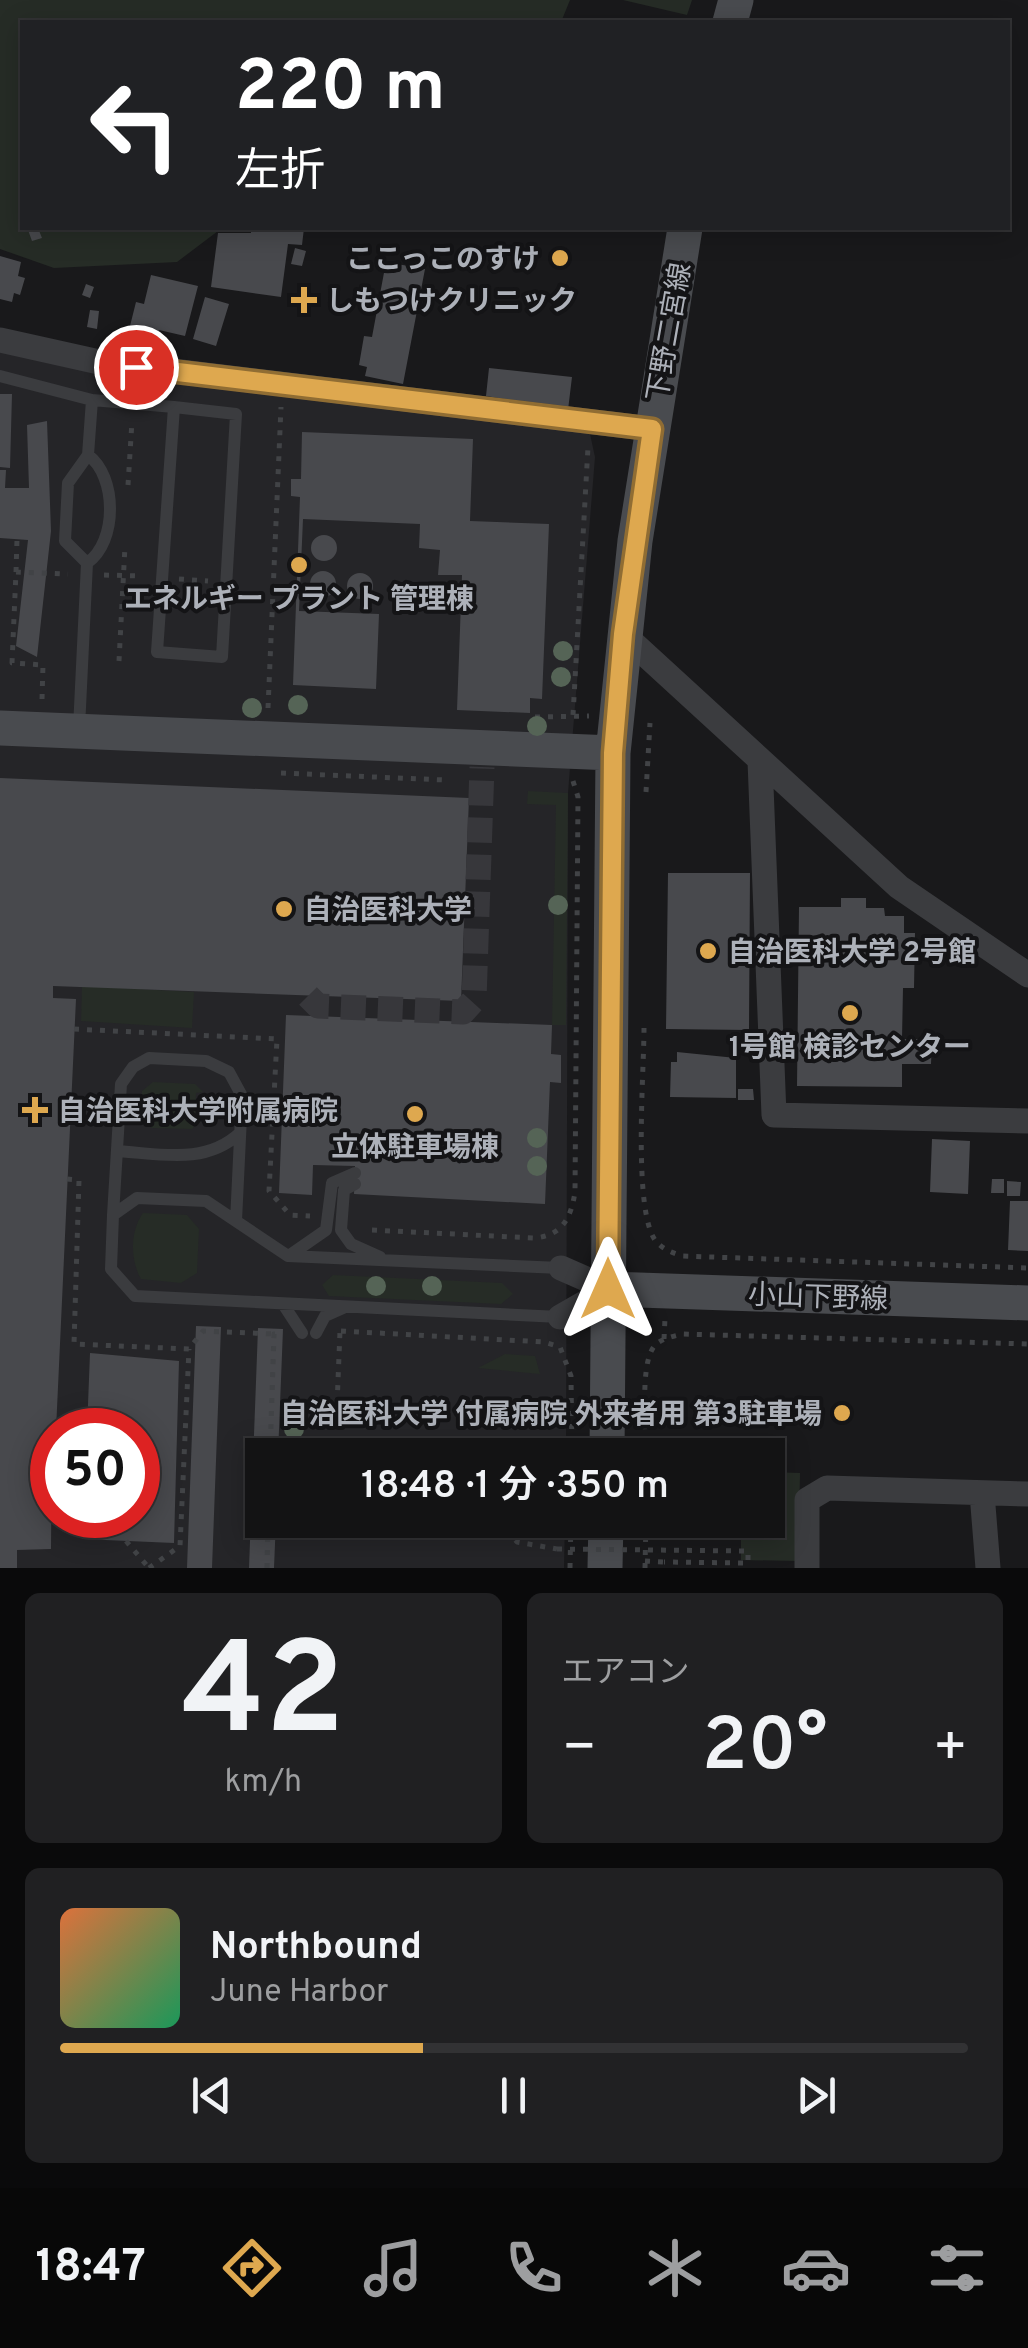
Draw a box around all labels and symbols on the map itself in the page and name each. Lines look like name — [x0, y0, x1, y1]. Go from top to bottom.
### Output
place label: ここっこのすけ — [346, 243, 540, 279]
marker: ここっこのすけ — [549, 247, 571, 269]
street label: 下野二宮線 — [641, 260, 701, 405]
place label: しもつけクリニック — [326, 285, 577, 321]
marker: しもつけクリニック — [291, 287, 317, 313]
pin — [94, 325, 179, 410]
marker: エネルギー プラント 管理棟 — [288, 554, 310, 576]
place label: エネルギー プラント 管理棟 — [124, 583, 474, 619]
place label: 自治医科大学 — [304, 894, 472, 930]
marker: 自治医科大学 — [273, 898, 295, 920]
place label: 自治医科大学 2号館 — [728, 936, 976, 972]
marker: 自治医科大学 2号館 — [697, 940, 719, 962]
marker: 1号館 検診センター — [839, 1002, 861, 1024]
place label: 1号館 検診センター — [729, 1031, 971, 1067]
place label: 自治医科大学附属病院 — [58, 1095, 338, 1131]
marker: 自治医科大学附属病院 — [22, 1097, 48, 1123]
marker: 立体駐車場棟 — [404, 1103, 426, 1125]
place label: 立体駐車場棟 — [331, 1131, 499, 1167]
position arrow — [556, 1237, 660, 1341]
street label: 小山下野線 — [747, 1279, 888, 1319]
place label: 自治医科大学 付属病院 外来者用 第3駐車場 — [280, 1398, 822, 1434]
marker: 自治医科大学 付属病院 外来者用 第3駐車場 — [831, 1402, 853, 1424]
speed limit sign: 50 — [30, 1408, 160, 1538]

